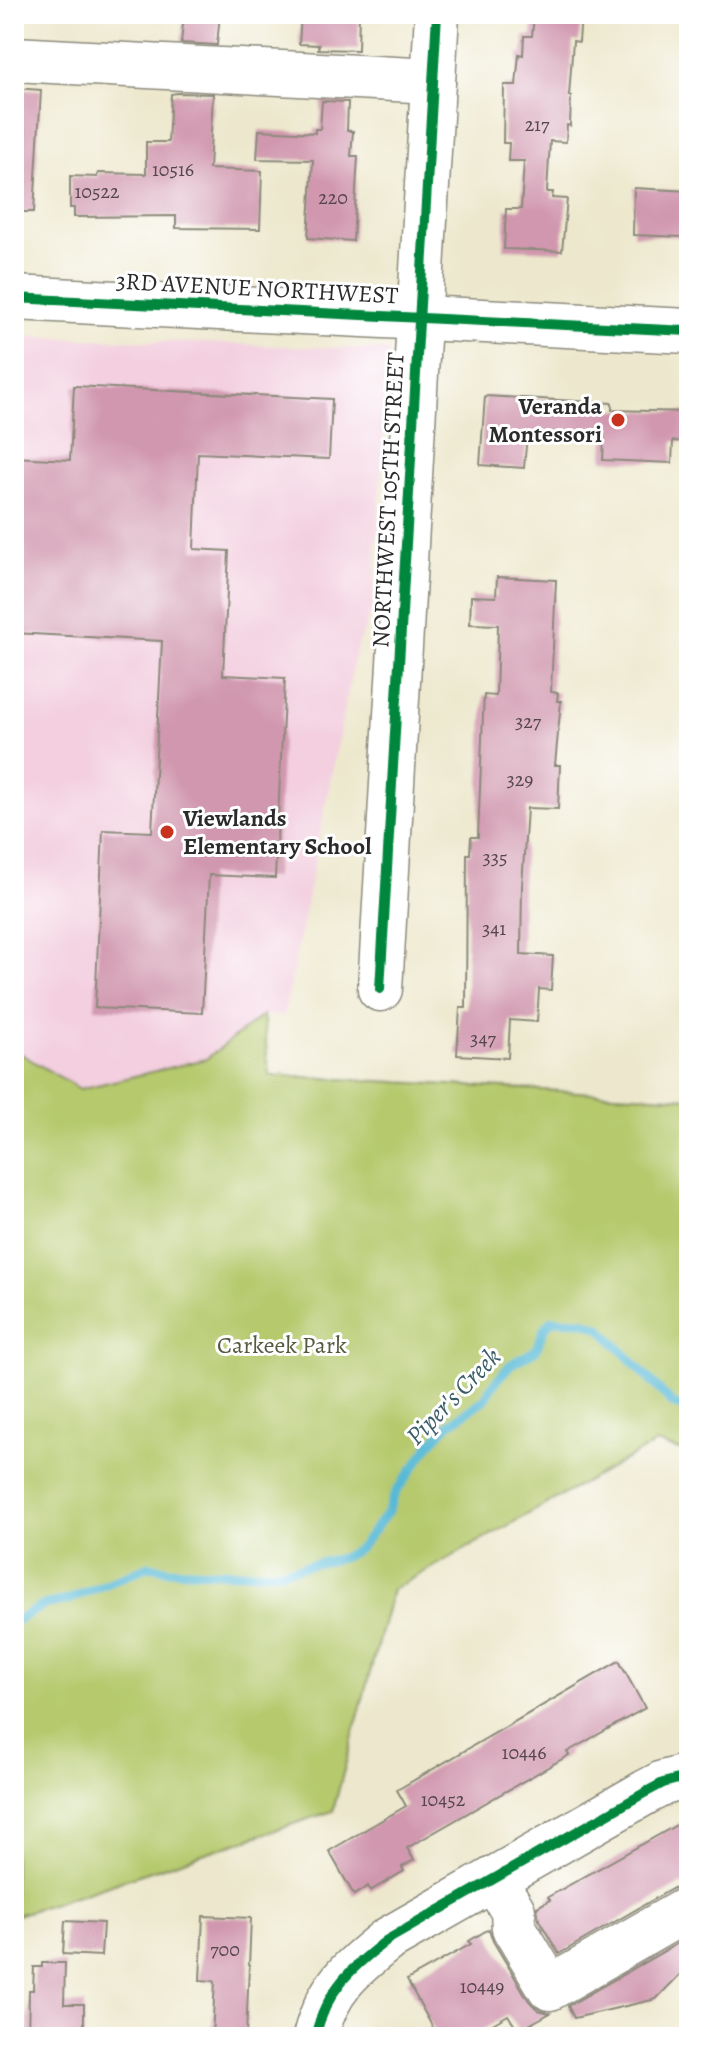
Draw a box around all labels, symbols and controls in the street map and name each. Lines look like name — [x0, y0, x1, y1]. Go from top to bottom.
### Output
house number: 217 — [525, 111, 550, 138]
house number: 10516 — [152, 156, 194, 183]
house number: 10522 — [74, 178, 120, 205]
house number: 220 — [318, 184, 348, 211]
street label: 3RD AVENUE NORTHWEST — [115, 265, 399, 311]
street label: NORTHWEST 105TH STREET — [364, 351, 412, 649]
place label: Veranda Montessori — [488, 390, 602, 450]
marker: Veranda Montessori — [609, 411, 627, 429]
house number: 327 — [515, 708, 542, 735]
house number: 329 — [507, 766, 533, 793]
place label: Viewlands Elementary School — [182, 802, 372, 862]
marker: Viewlands Elementary School — [158, 823, 176, 841]
house number: 335 — [482, 844, 508, 871]
house number: 341 — [482, 915, 506, 942]
house number: 347 — [470, 1025, 496, 1052]
park label: Carkeek Park — [217, 1329, 347, 1361]
water label: Piper's Creek — [398, 1340, 509, 1453]
house number: 10446 — [502, 1739, 546, 1766]
house number: 10452 — [421, 1786, 466, 1813]
house number: 700 — [210, 1936, 240, 1963]
house number: 10449 — [460, 1973, 504, 2000]

